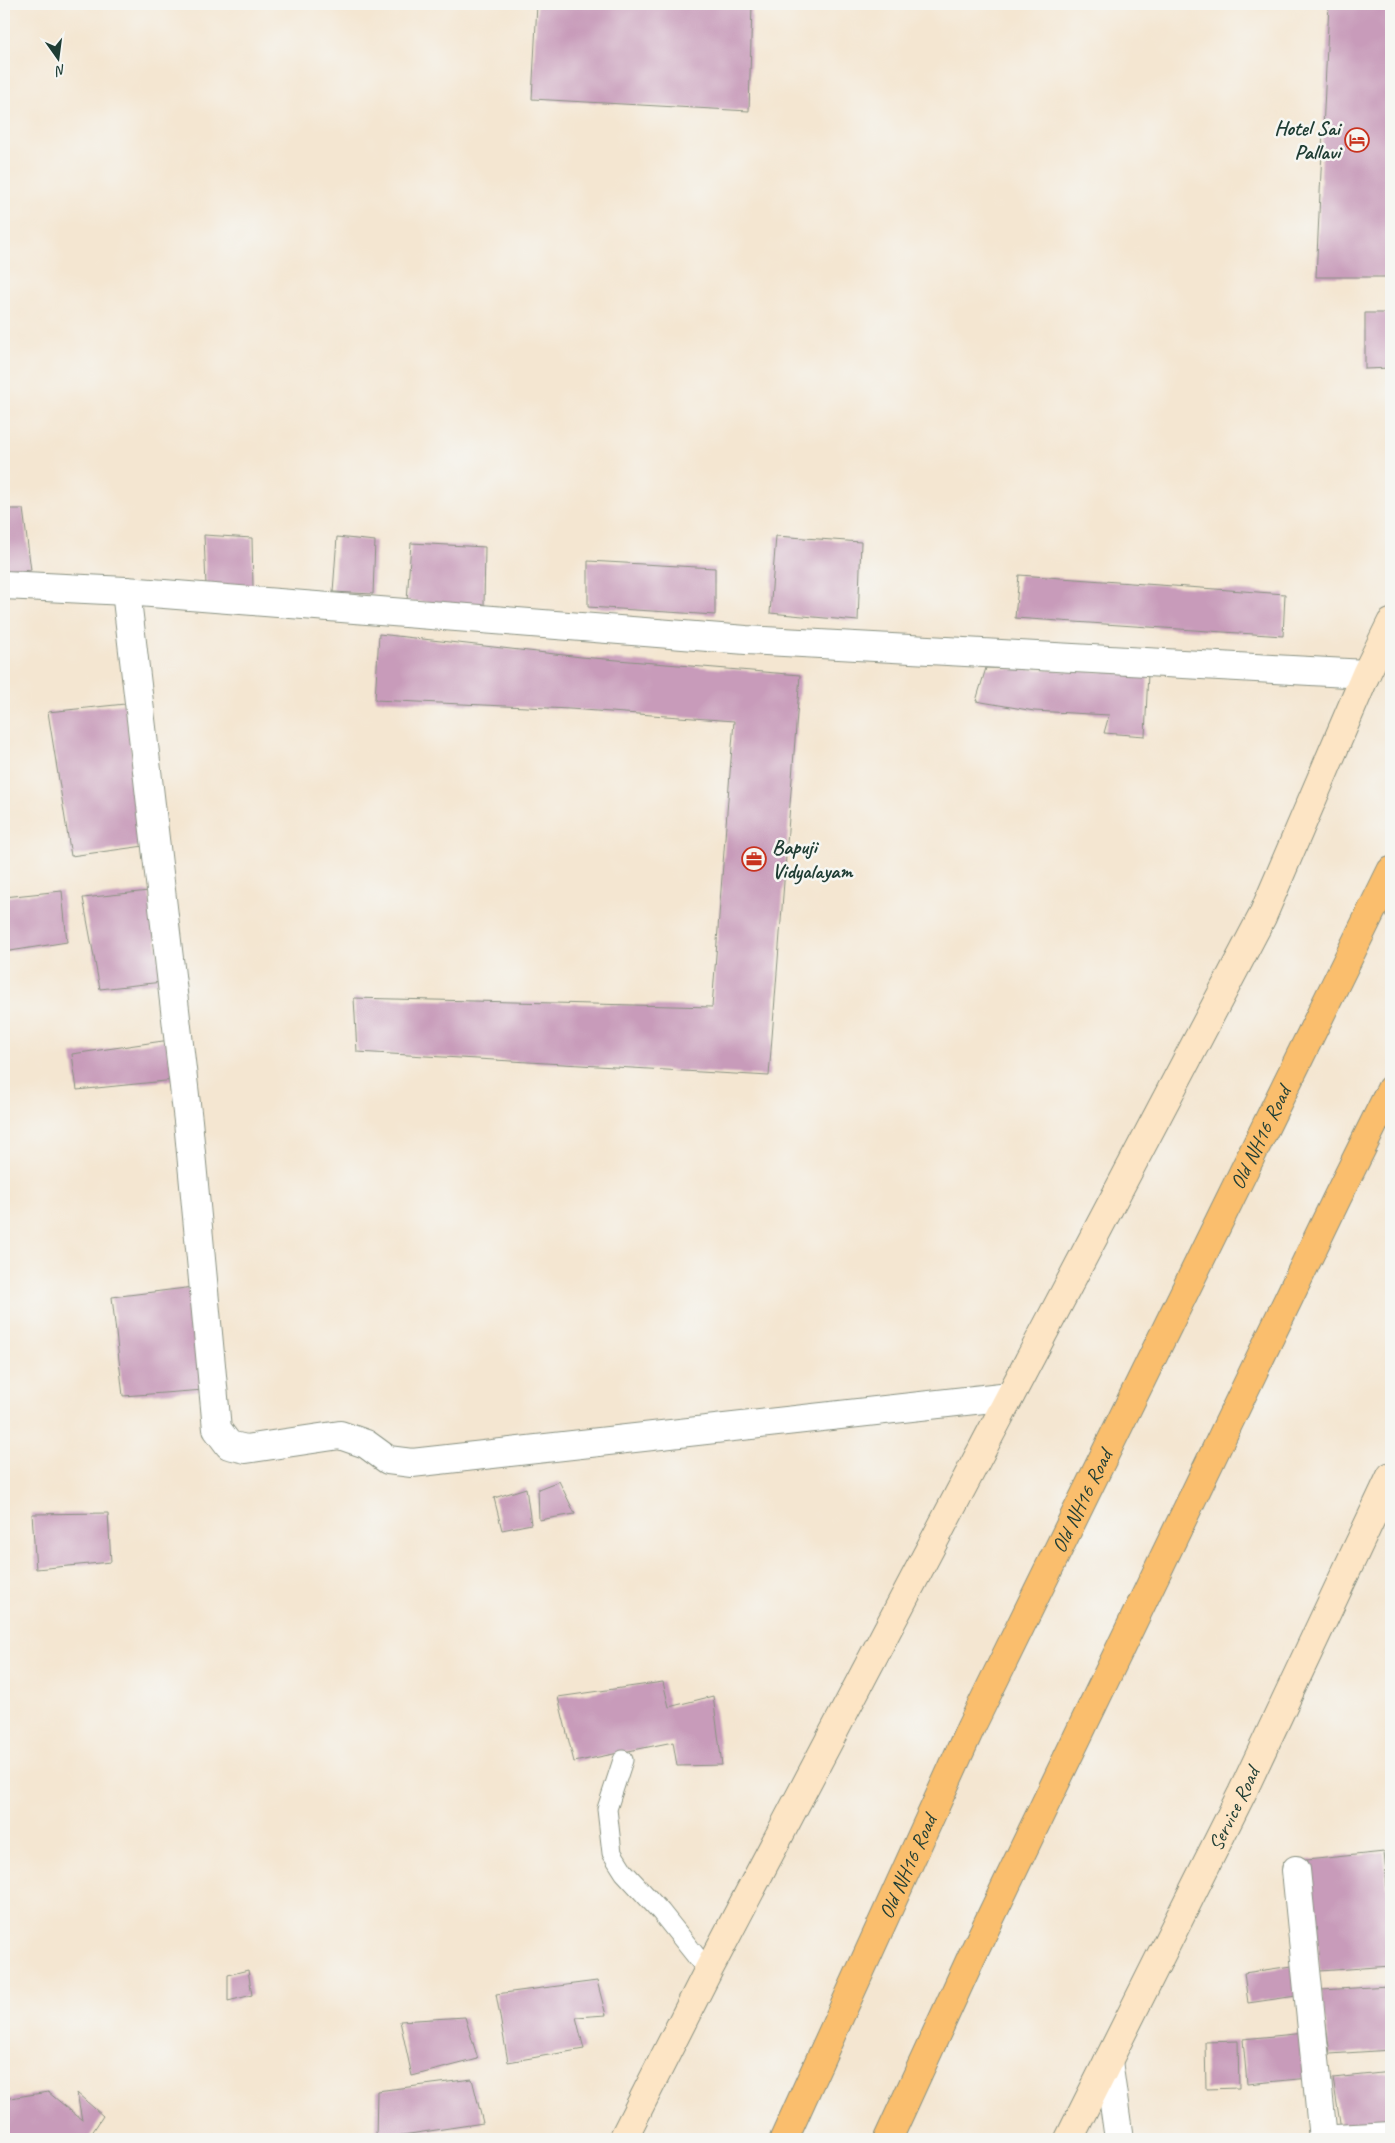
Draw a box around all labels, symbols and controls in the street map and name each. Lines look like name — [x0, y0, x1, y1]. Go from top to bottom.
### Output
north arrow — [32, 32, 82, 82]
text: N — [53, 61, 67, 80]
place label: Hotel Sai Pallavi — [1274, 115, 1343, 165]
hotel icon: Hotel Sai Pallavi — [1344, 127, 1370, 153]
place label: Bapuji Vidyalayam — [772, 834, 853, 885]
office icon: Bapuji Vidyalayam — [741, 846, 767, 872]
street label: Old NH16 Road — [1224, 1078, 1298, 1193]
street label: Old NH16 Road — [1046, 1442, 1120, 1557]
street label: Service Road — [1202, 1759, 1267, 1855]
street label: Old NH16 Road — [873, 1807, 944, 1923]

